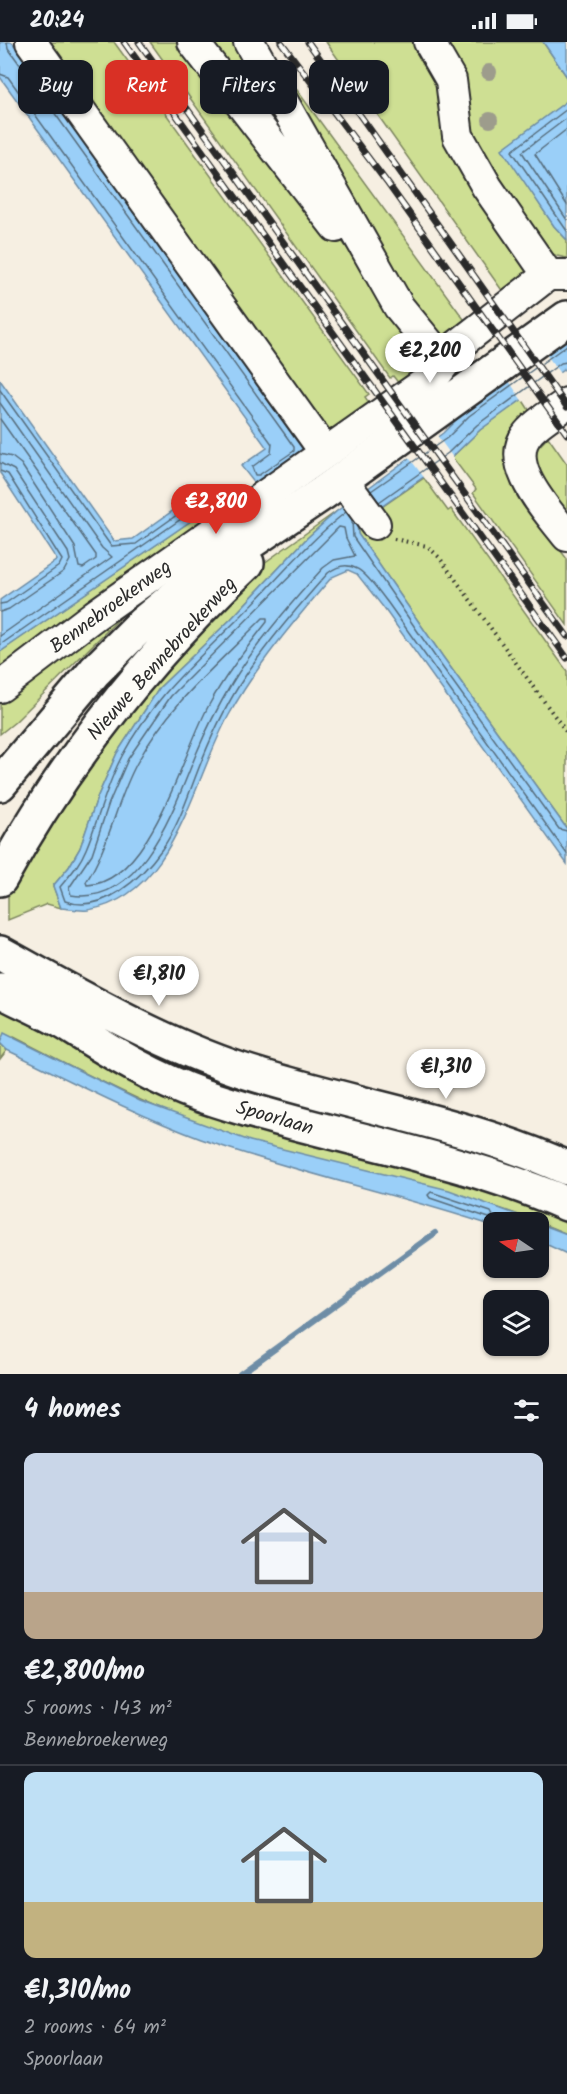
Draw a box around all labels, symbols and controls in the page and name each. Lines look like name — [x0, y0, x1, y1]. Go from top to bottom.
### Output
text: 20:24 — [30, 4, 84, 39]
chip: Buy — [18, 60, 93, 114]
chip: Rent — [105, 60, 188, 114]
chip: Filters — [200, 60, 297, 114]
chip: New — [309, 60, 389, 114]
pin: €2,200 — [381, 333, 479, 384]
text: €2,200 — [399, 336, 461, 368]
pin: €2,800 — [167, 484, 265, 535]
text: €2,800 — [185, 487, 247, 519]
street label: Bennebroekerweg — [43, 552, 179, 663]
street label: Nieuwe Bennebroekerweg — [80, 570, 245, 749]
pin: €1,810 — [110, 956, 208, 1007]
text: €1,810 — [133, 959, 185, 991]
pin: €1,310 — [397, 1049, 495, 1100]
text: €1,310 — [420, 1052, 472, 1084]
street label: Spoorlaan — [232, 1093, 317, 1145]
north arrow — [483, 1212, 549, 1278]
map controls — [483, 1212, 549, 1356]
button: layers — [483, 1290, 549, 1356]
text: 4 homes — [24, 1389, 121, 1431]
icon: filters — [510, 1394, 543, 1427]
icon: home — [230, 1492, 338, 1600]
text: €2,800/mo — [24, 1651, 145, 1693]
text: 5 rooms · 143 m² — [24, 1693, 172, 1725]
text: Bennebroekerweg — [24, 1725, 168, 1757]
icon: home — [230, 1811, 338, 1919]
text: €1,310/mo — [24, 1970, 131, 2012]
text: 2 rooms · 64 m² — [24, 2012, 166, 2044]
text: Spoorlaan — [24, 2044, 103, 2076]

